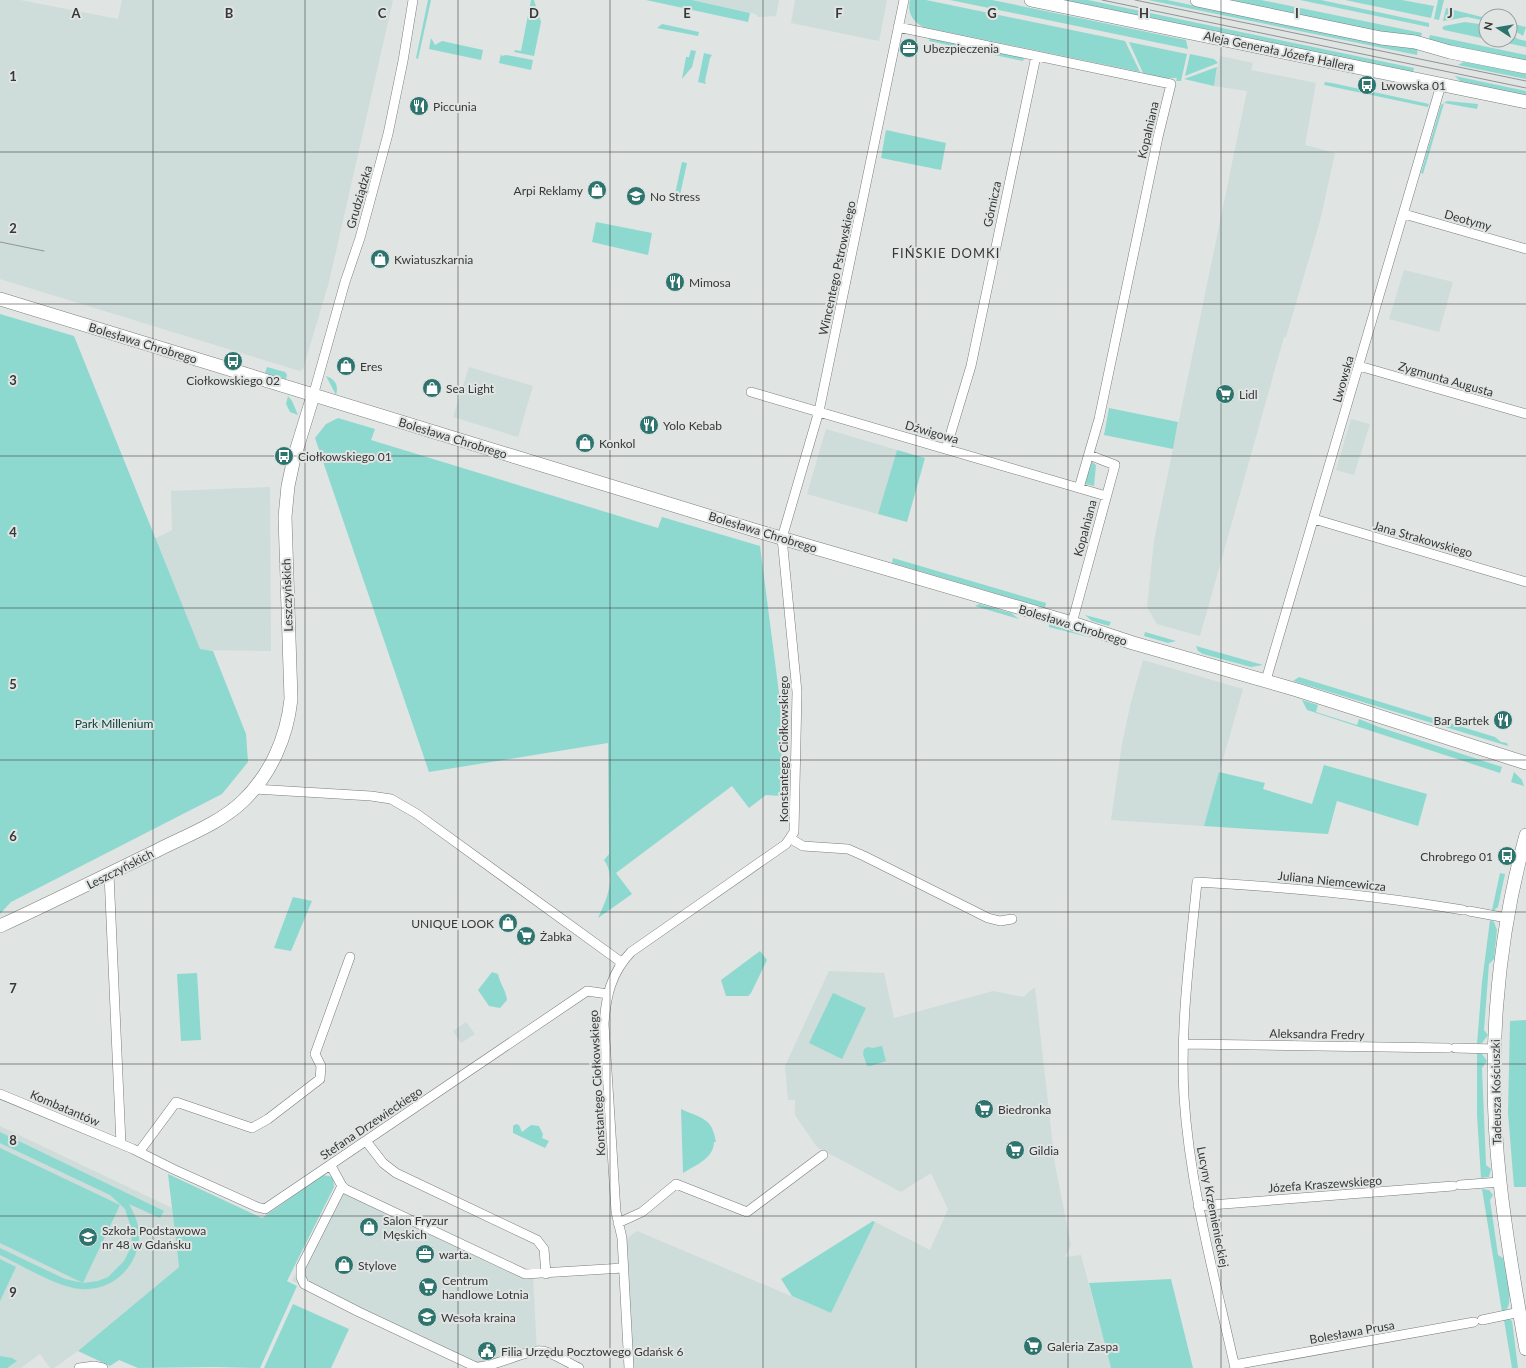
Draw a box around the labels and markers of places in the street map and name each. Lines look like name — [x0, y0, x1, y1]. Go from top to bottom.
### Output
office icon: Ubezpieczenia — [898, 37, 920, 59]
place label: Ubezpieczenia — [923, 41, 999, 56]
bus stop icon: Lwowska 01 — [1356, 74, 1378, 96]
place label: Lwowska 01 — [1381, 78, 1446, 93]
restaurant icon: Piccunia — [408, 95, 430, 117]
place label: Piccunia — [433, 99, 477, 114]
shop icon: Arpi Reklamy — [586, 179, 608, 201]
place label: Arpi Reklamy — [514, 183, 584, 198]
school or university icon: No Stress — [625, 185, 647, 207]
place label: No Stress — [650, 189, 700, 204]
shop icon: Kwiatuszkarnia — [369, 248, 391, 270]
place label: Kwiatuszkarnia — [394, 252, 473, 267]
restaurant icon: Mimosa — [664, 271, 686, 293]
place label: Mimosa — [689, 275, 731, 290]
bus stop icon: Ciołkowskiego 02 — [222, 350, 244, 372]
shop icon: Eres — [335, 355, 357, 377]
place label: Eres — [360, 359, 382, 374]
place label: Ciołkowskiego 02 — [186, 373, 280, 388]
shop icon: Sea Light — [421, 377, 443, 399]
place label: Sea Light — [446, 381, 495, 396]
supermarket icon: Lidl — [1214, 383, 1236, 405]
place label: Lidl — [1239, 387, 1258, 402]
restaurant icon: Yolo Kebab — [638, 414, 660, 436]
place label: Yolo Kebab — [663, 418, 722, 433]
shop icon: Konkol — [574, 432, 596, 454]
place label: Konkol — [599, 436, 635, 451]
bus stop icon: Ciołkowskiego 01 — [273, 445, 295, 467]
place label: Ciołkowskiego 01 — [298, 449, 392, 464]
restaurant icon: Bar Bartek — [1492, 709, 1514, 731]
place label: Bar Bartek — [1433, 713, 1490, 728]
bus stop icon: Chrobrego 01 — [1496, 845, 1518, 867]
place label: Chrobrego 01 — [1420, 849, 1493, 864]
shop icon: UNIQUE LOOK — [497, 912, 519, 934]
place label: UNIQUE LOOK — [411, 916, 494, 931]
supermarket icon: Żabka — [515, 925, 537, 947]
place label: Żabka — [540, 929, 572, 944]
supermarket icon: Biedronka — [973, 1098, 995, 1120]
place label: Biedronka — [998, 1102, 1051, 1117]
supermarket icon: Gildia — [1004, 1139, 1026, 1161]
place label: Gildia — [1029, 1143, 1059, 1158]
place label: Salon Fryzur Męskich — [383, 1213, 449, 1242]
shop icon: Salon Fryzur Męskich — [358, 1216, 380, 1238]
place label: Szkoła Podstawowa nr 48 w Gdańsku — [102, 1223, 206, 1252]
school or university icon: Szkoła Podstawowa nr 48 w Gdańsku — [77, 1226, 99, 1248]
office icon: warta. — [414, 1243, 436, 1265]
place label: warta. — [439, 1247, 472, 1262]
shop icon: Stylove — [333, 1254, 355, 1276]
place label: Stylove — [358, 1258, 397, 1273]
place label: Centrum handlowe Lotnia — [442, 1273, 529, 1302]
supermarket icon: Centrum handlowe Lotnia — [417, 1276, 439, 1298]
school or university icon: Wesoła kraina — [416, 1306, 438, 1328]
place label: Wesoła kraina — [441, 1310, 516, 1325]
supermarket icon: Galeria Zaspa — [1022, 1335, 1044, 1357]
place label: Galeria Zaspa — [1047, 1339, 1118, 1354]
public building icon: Filia Urzędu Pocztowego Gdańsk 6 — [476, 1340, 498, 1362]
place label: Filia Urzędu Pocztowego Gdańsk 6 — [501, 1344, 684, 1359]

